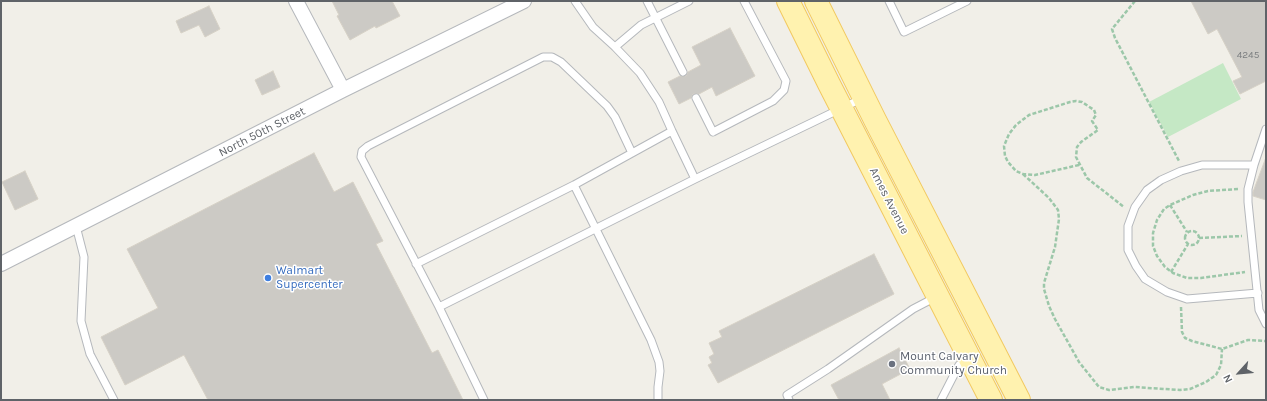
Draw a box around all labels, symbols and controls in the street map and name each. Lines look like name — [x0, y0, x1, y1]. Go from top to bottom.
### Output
house number: 4245 — [1237, 49, 1259, 61]
street label: North 50th Street — [216, 104, 308, 160]
street label: Ames Avenue — [866, 165, 912, 237]
place label: Walmart Supercenter — [276, 264, 343, 292]
marker: Walmart Supercenter — [263, 273, 273, 283]
place label: Mount Calvary Community Church — [900, 350, 1007, 378]
north arrow — [1219, 353, 1259, 393]
marker: Mount Calvary Community Church — [887, 359, 897, 369]
text: N — [1220, 372, 1235, 385]

